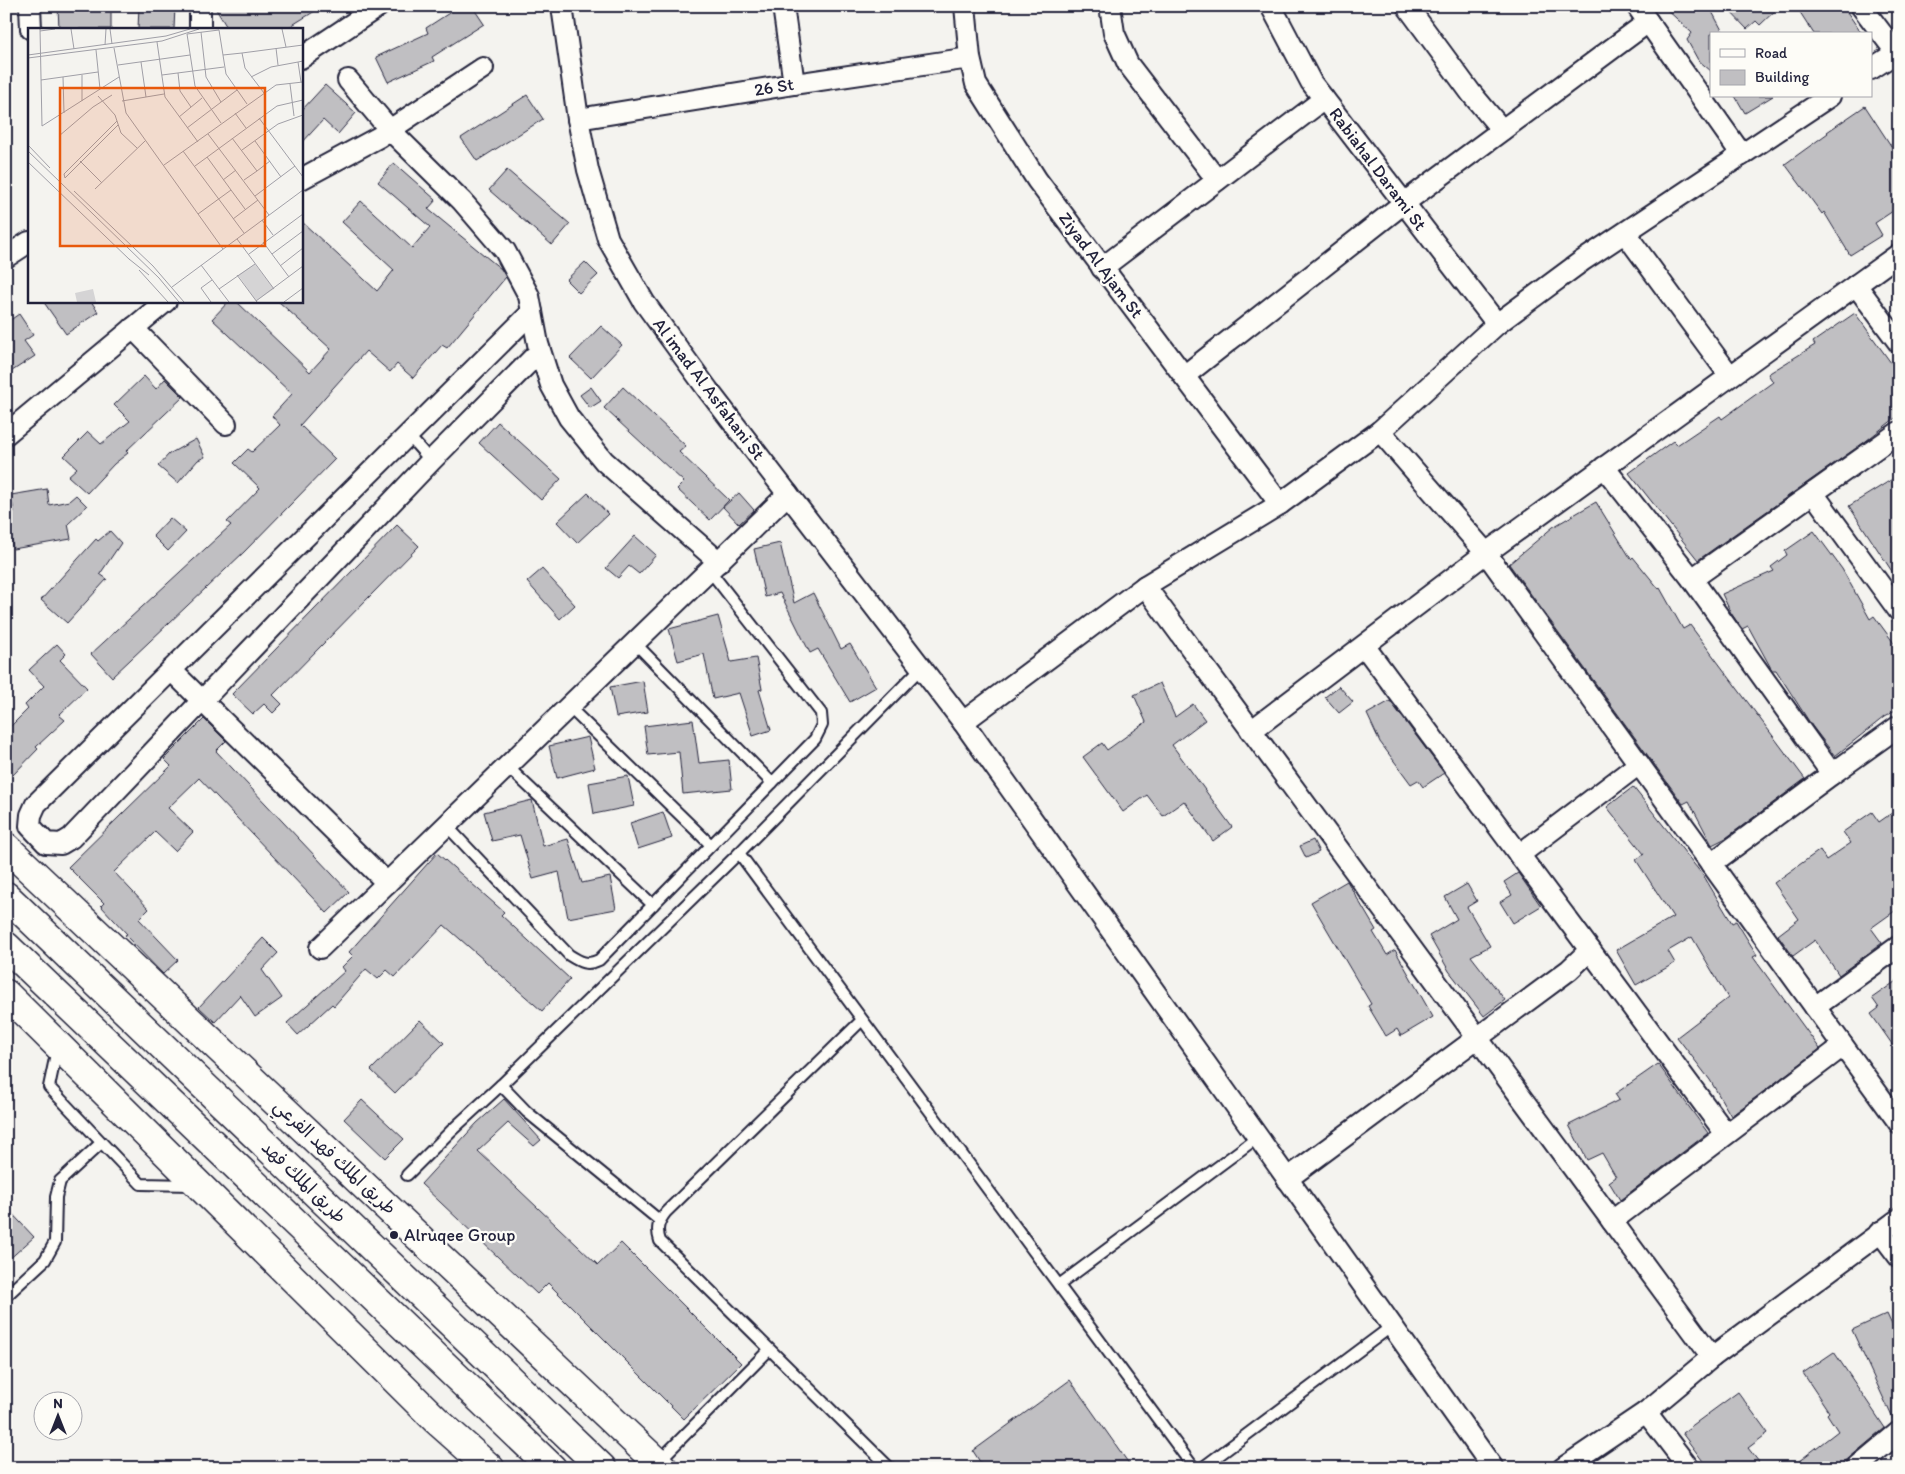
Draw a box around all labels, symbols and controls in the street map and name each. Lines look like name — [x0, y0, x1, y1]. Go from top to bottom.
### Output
inset map — [28, 28, 302, 302]
legend — [1710, 32, 1872, 98]
text: Road — [1755, 44, 1788, 62]
text: Building — [1755, 68, 1809, 86]
street label: 26 St — [753, 73, 796, 101]
street label: Rabiahal Darami St — [1325, 103, 1432, 235]
street label: Ziyad Al Ajam St — [1054, 208, 1148, 323]
street label: Al imad Al Asfahani St — [648, 313, 770, 465]
street label: طريق الملك فهد الفرعي — [269, 1095, 401, 1219]
street label: طريق الملك فهد — [257, 1136, 351, 1228]
place label: Alruqee Group — [404, 1224, 515, 1246]
marker: Alruqee Group — [388, 1229, 400, 1241]
north arrow — [32, 1392, 82, 1442]
text: N — [53, 1395, 63, 1412]

